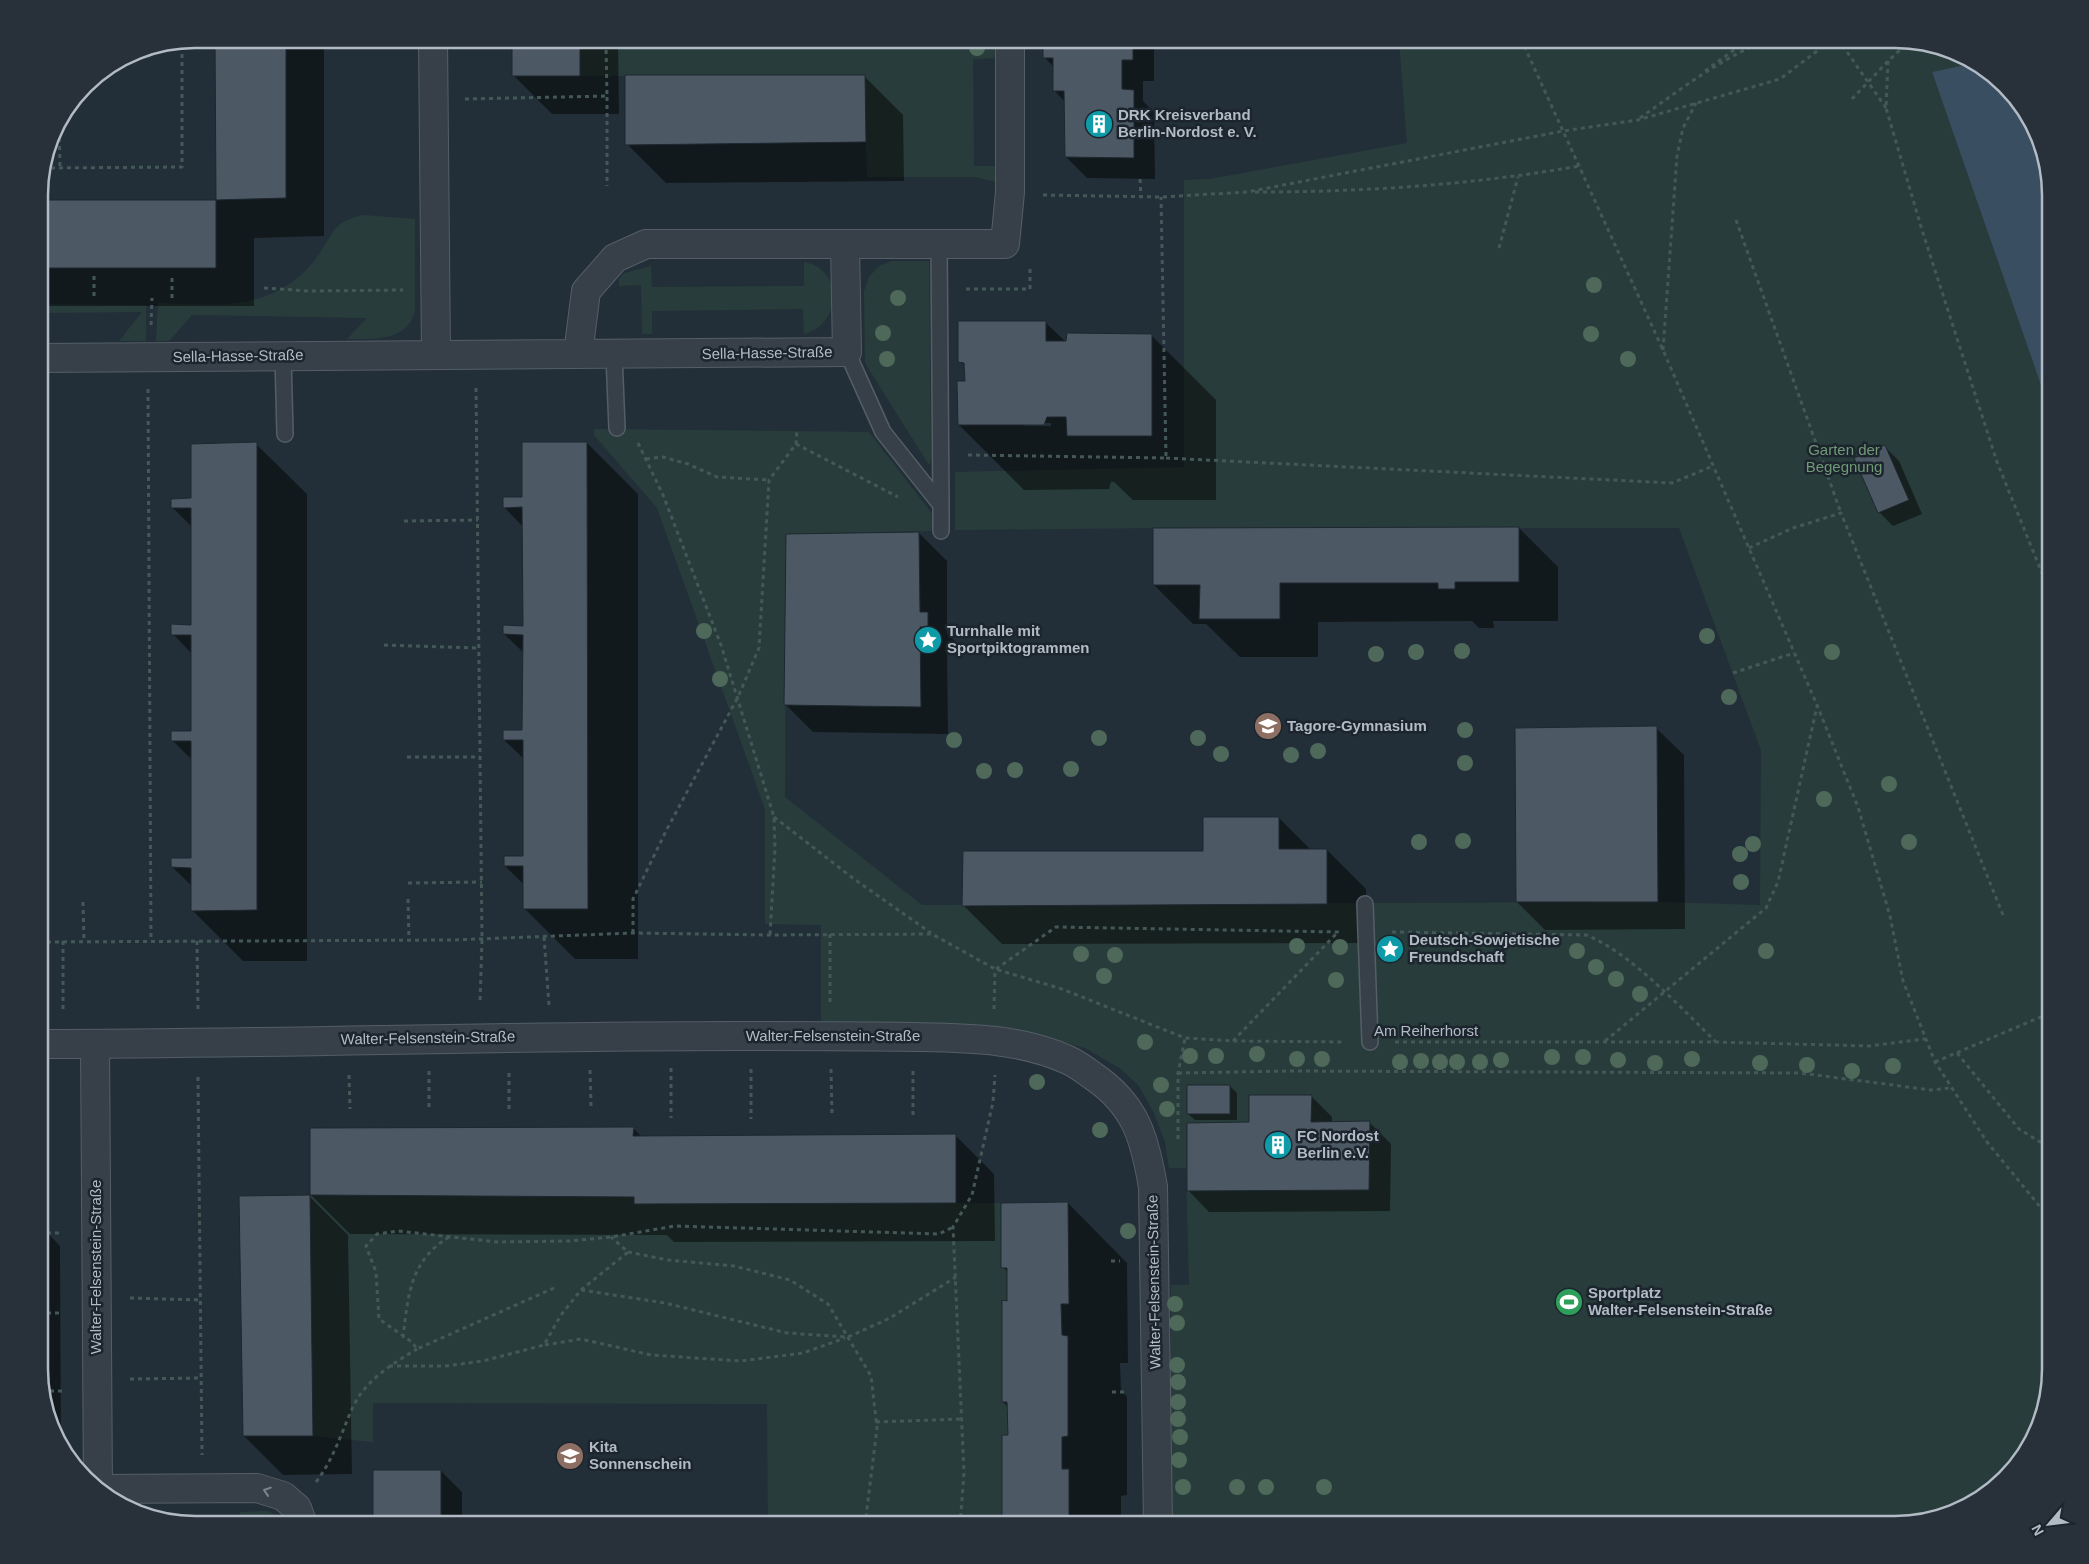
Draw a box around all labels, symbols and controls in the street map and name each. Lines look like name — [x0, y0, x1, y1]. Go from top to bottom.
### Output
place label: DRK Kreisverband Berlin-Nordost e. V. — [1118, 106, 1257, 140]
building icon: DRK Kreisverband Berlin-Nordost e. V. — [1084, 109, 1114, 139]
street label: Sella-Hasse-Straße — [701, 343, 833, 362]
street label: Sella-Hasse-Straße — [172, 346, 304, 365]
park label: Garten der Begegnung — [1806, 441, 1882, 475]
place label: Turnhalle mit Sportpiktogrammen — [947, 622, 1090, 656]
place icon: Turnhalle mit Sportpiktogrammen — [913, 625, 943, 655]
school or university icon: Tagore-Gymnasium — [1253, 711, 1283, 741]
place label: Tagore-Gymnasium — [1287, 717, 1427, 734]
place label: Deutsch-Sowjetische Freundschaft — [1409, 931, 1560, 965]
place icon: Deutsch-Sowjetische Freundschaft — [1375, 934, 1405, 964]
street label: Am Reiherhorst — [1374, 1022, 1479, 1039]
street label: Walter-Felsenstein-Straße — [341, 1027, 515, 1048]
street label: Walter-Felsenstein-Straße — [746, 1027, 920, 1044]
place label: FC Nordost Berlin e.V. — [1297, 1127, 1379, 1161]
building icon: FC Nordost Berlin e.V. — [1263, 1130, 1293, 1160]
street label: Walter-Felsenstein-Straße — [87, 1180, 104, 1354]
street label: Walter-Felsenstein-Straße — [1143, 1195, 1164, 1369]
place label: Sportplatz Walter-Felsenstein-Straße — [1588, 1284, 1773, 1318]
sports icon: Sportplatz Walter-Felsenstein-Straße — [1554, 1287, 1584, 1317]
place label: Kita Sonnenschein — [589, 1438, 692, 1472]
school or university icon: Kita Sonnenschein — [555, 1441, 585, 1471]
one-way arrow — [264, 1487, 272, 1497]
north arrow — [2024, 1499, 2074, 1549]
text: N — [2028, 1522, 2047, 1538]

